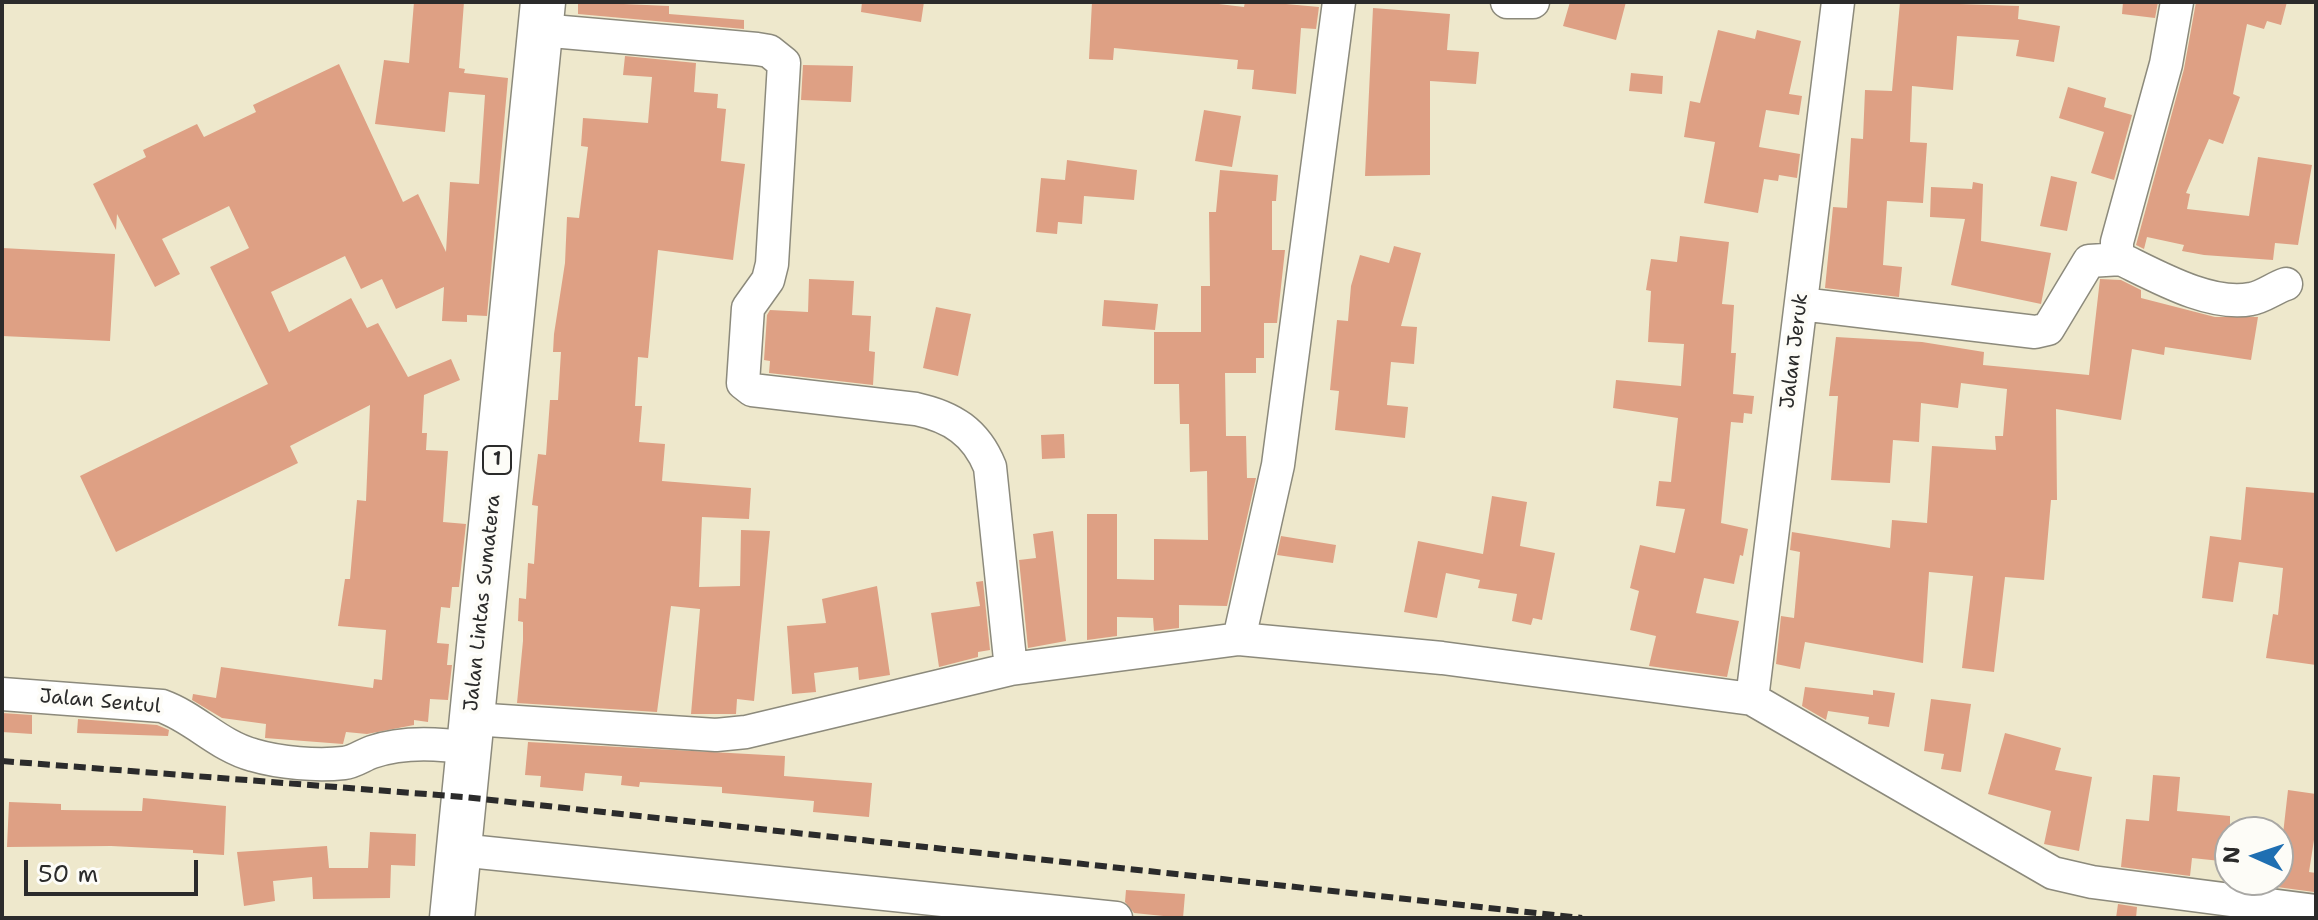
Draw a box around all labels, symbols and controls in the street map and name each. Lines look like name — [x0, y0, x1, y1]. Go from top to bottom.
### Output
street label: Jalan Jeruk — [1776, 292, 1814, 410]
road number: 1 — [483, 446, 511, 474]
street label: Jalan Lintas Sumatera — [460, 493, 506, 713]
street label: Jalan Sentul — [38, 685, 162, 719]
north arrow — [2214, 816, 2294, 896]
scale bar — [28, 844, 202, 894]
text: N — [2217, 845, 2246, 864]
text: 50 m — [38, 858, 98, 890]

